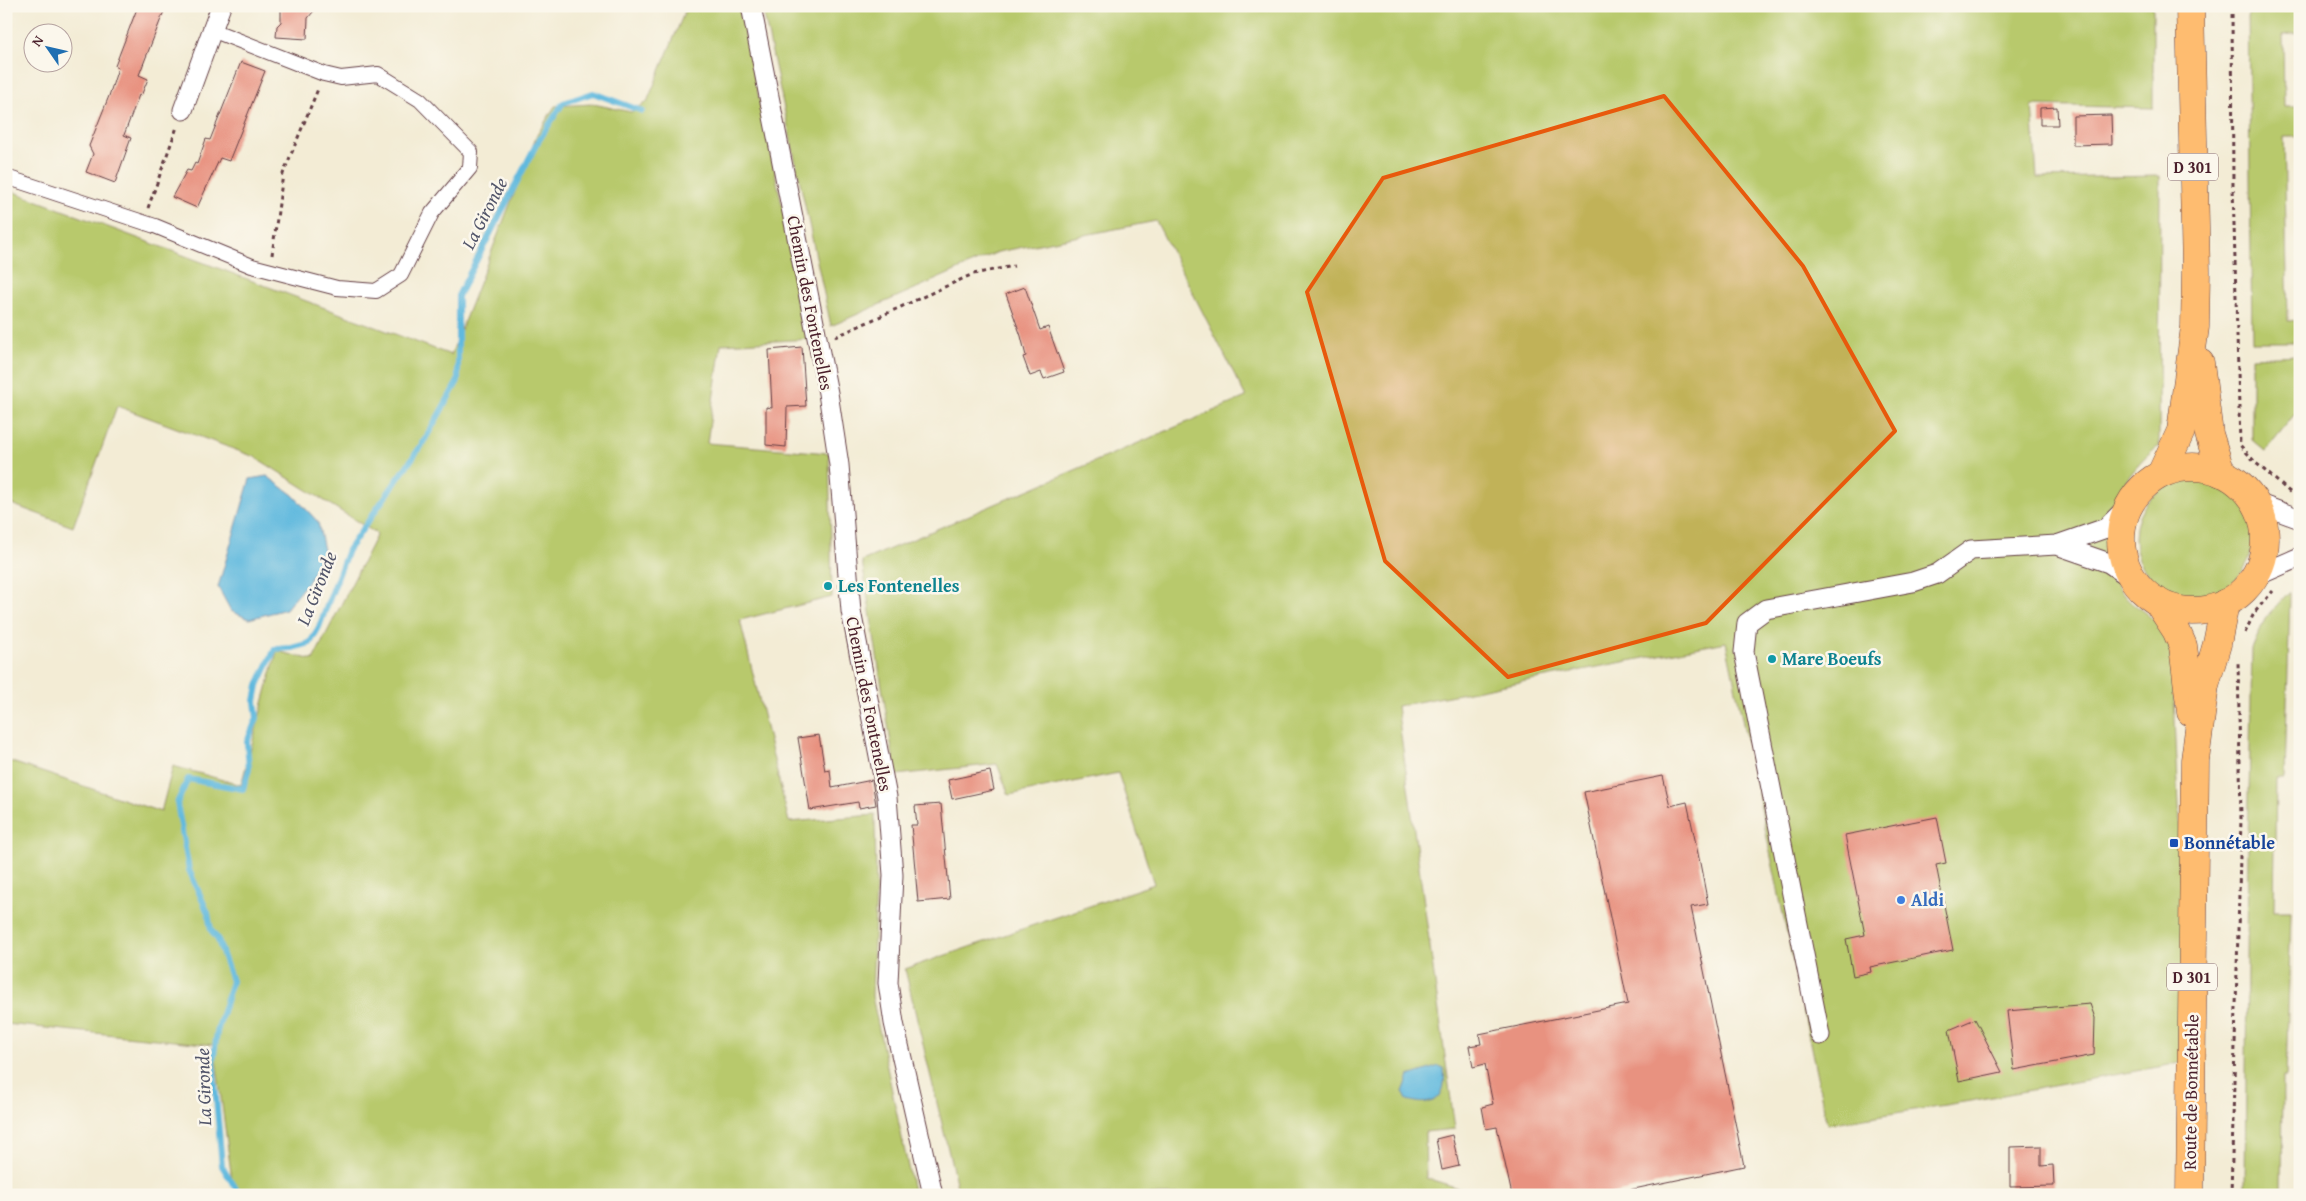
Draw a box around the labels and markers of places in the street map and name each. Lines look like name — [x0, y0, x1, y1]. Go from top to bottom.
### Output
place label: Les Fontenelles — [838, 572, 960, 599]
marker: Les Fontenelles — [822, 580, 834, 592]
place label: Mare Boeufs — [1782, 645, 1882, 672]
marker: Mare Boeufs — [1766, 653, 1778, 665]
place label: Bonnétable — [2184, 829, 2275, 856]
marker: Bonnétable — [2168, 837, 2180, 849]
place label: Aldi — [1911, 886, 1944, 913]
marker: Aldi — [1895, 894, 1907, 906]

